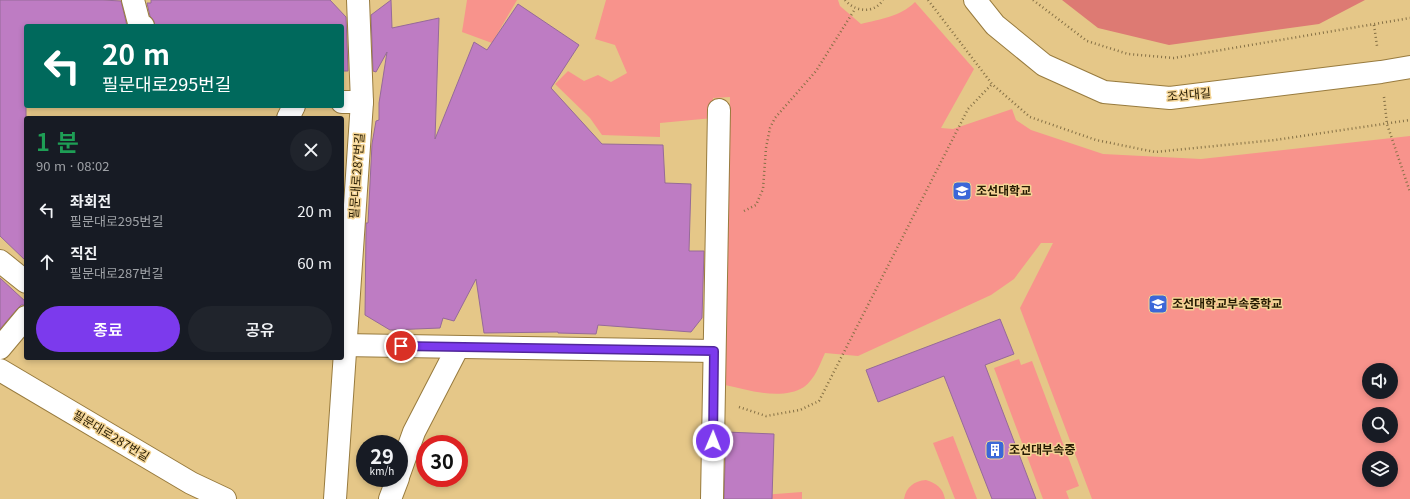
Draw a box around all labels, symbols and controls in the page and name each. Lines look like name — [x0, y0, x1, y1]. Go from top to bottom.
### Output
text: 20 m — [102, 33, 170, 73]
icon: left — [36, 40, 88, 92]
text: 필문대로295번길 — [102, 70, 231, 96]
street label: 조선대길 — [1166, 83, 1212, 104]
text: 1 분 — [36, 123, 79, 158]
button: close — [290, 129, 332, 171]
street label: 필문대로287번길 — [344, 132, 367, 220]
text: 90 m · 08:02 — [36, 156, 110, 175]
school or university icon: 조선대학교 — [951, 180, 973, 202]
place label: 조선대학교 — [976, 181, 1031, 198]
text: 좌회전 — [70, 190, 111, 211]
icon: left — [36, 199, 58, 221]
text: 20 m — [297, 200, 332, 221]
text: 필문대로295번길 — [70, 211, 163, 230]
text: 직진 — [70, 242, 98, 263]
icon: ahead — [36, 251, 58, 273]
text: 60 m — [297, 252, 332, 273]
text: 필문대로287번길 — [70, 263, 163, 282]
school or university icon: 조선대학교부속중학교 — [1147, 293, 1169, 315]
place label: 조선대학교부속중학교 — [1172, 294, 1282, 311]
button: 종료 — [36, 306, 180, 352]
button: 공유 — [188, 306, 332, 352]
pin — [384, 329, 418, 363]
icon: arrive — [390, 335, 412, 357]
map controls — [1362, 363, 1398, 487]
button: sound — [1362, 363, 1398, 399]
street label: 필문대로287번길 — [70, 405, 153, 464]
button: search — [1362, 407, 1398, 443]
position arrow — [692, 420, 734, 462]
speed limit sign: 30 — [416, 435, 468, 487]
building icon: 조선대부속중 — [984, 439, 1006, 461]
place label: 조선대부속중 — [1009, 440, 1075, 457]
text: 29 — [370, 441, 394, 470]
button: layers — [1362, 451, 1398, 487]
text: km/h — [370, 463, 394, 478]

